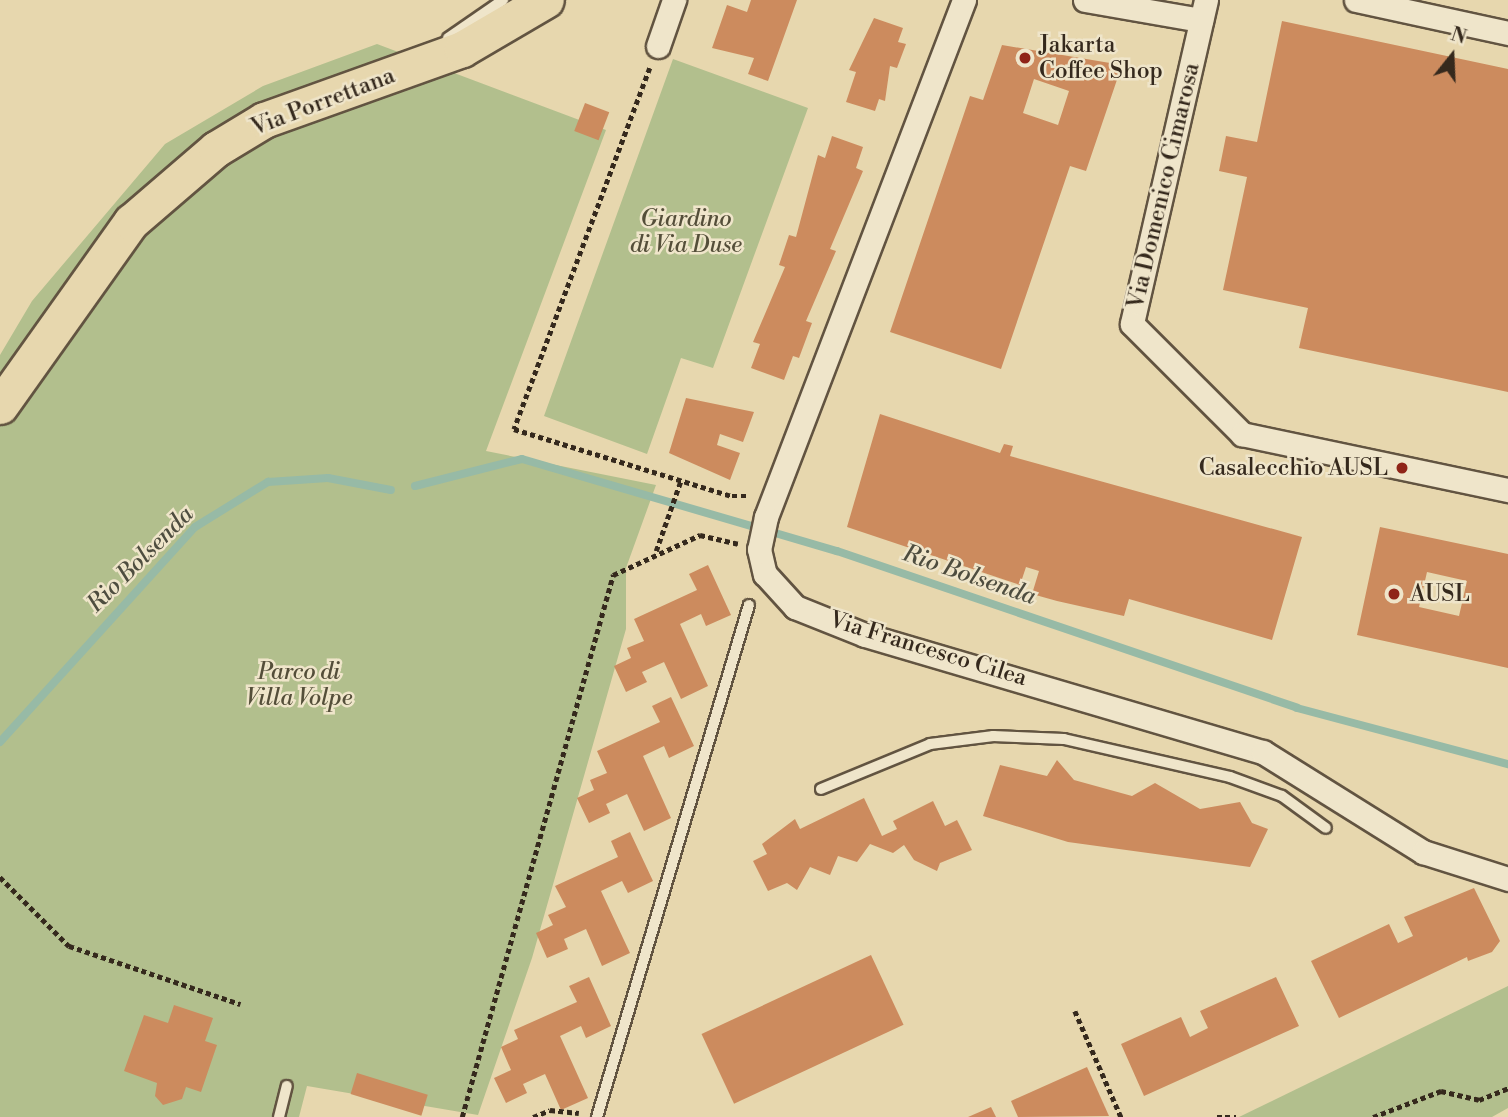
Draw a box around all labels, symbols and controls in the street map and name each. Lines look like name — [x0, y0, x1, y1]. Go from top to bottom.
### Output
north arrow — [1417, 21, 1487, 91]
text: N — [1448, 22, 1469, 50]
place label: Jakarta Coffee Shop — [1039, 31, 1163, 85]
marker: Jakarta Coffee Shop — [1017, 50, 1033, 66]
street label: Via Domenico Cimarosa — [1122, 60, 1206, 312]
street label: Via Porrettana — [247, 62, 399, 142]
park label: Giardino di Via Duse — [630, 205, 742, 259]
place label: Casalecchio AUSL — [1199, 454, 1388, 482]
marker: Casalecchio AUSL — [1394, 460, 1410, 476]
water label: Rio Bolsenda — [82, 501, 200, 619]
water label: Rio Bolsenda — [899, 540, 1039, 612]
place label: AUSL — [1410, 580, 1470, 608]
marker: AUSL — [1384, 584, 1404, 604]
street label: Via Francesco Cilea — [826, 606, 1030, 692]
park label: Parco di Villa Volpe — [246, 658, 352, 712]

